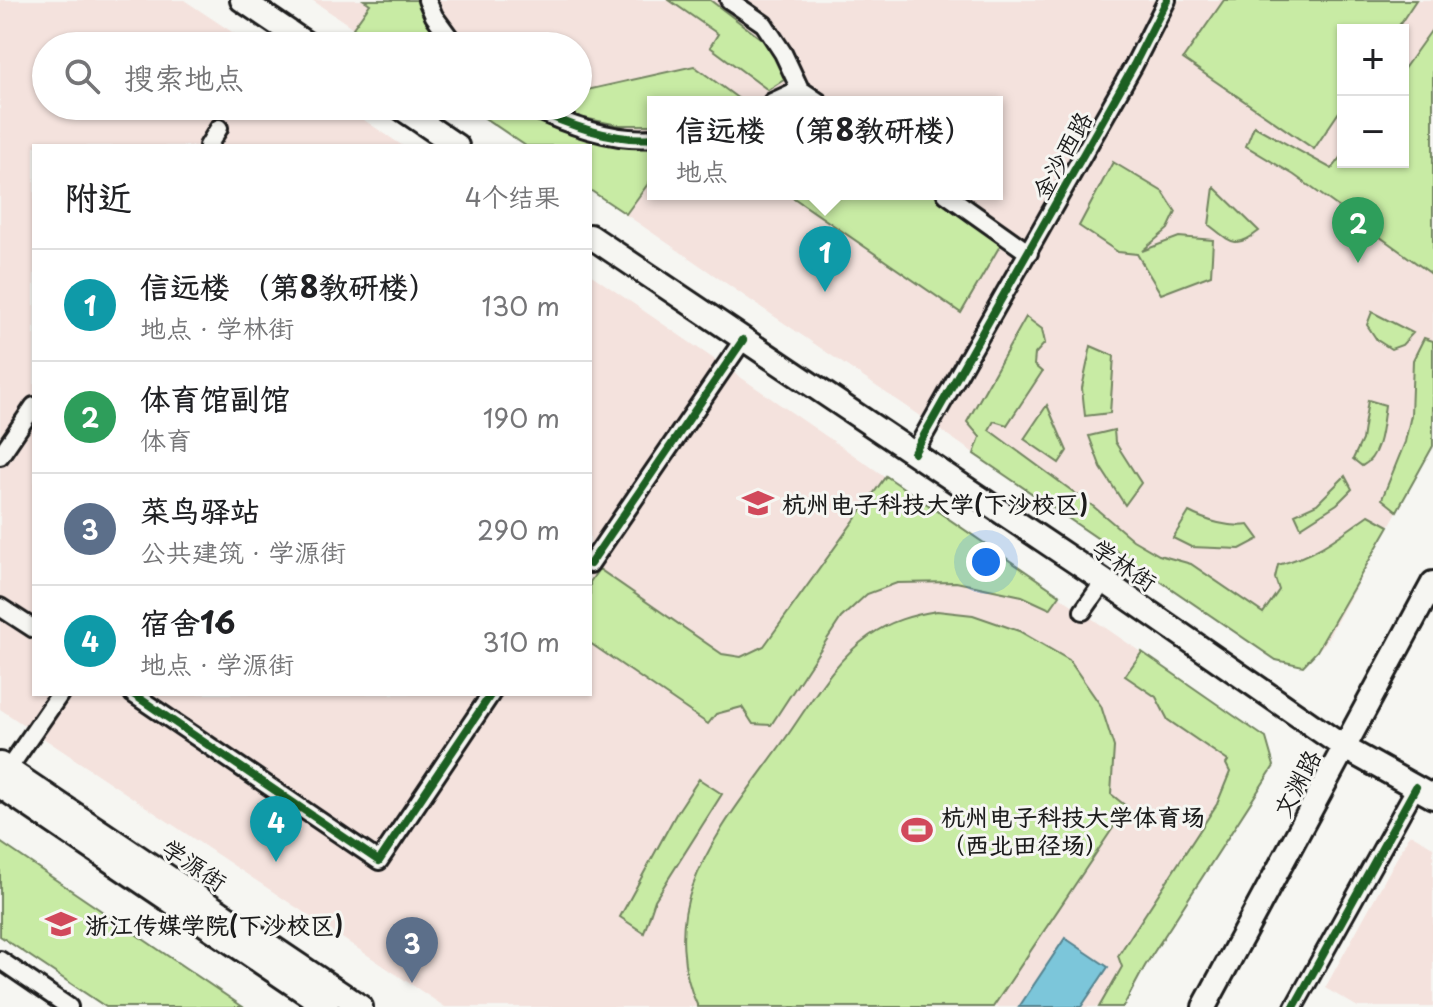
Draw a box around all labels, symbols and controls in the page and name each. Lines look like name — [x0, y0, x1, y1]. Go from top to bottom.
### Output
map controls — [1337, 24, 1409, 168]
button: + — [1337, 24, 1409, 96]
search box — [32, 32, 592, 120]
icon: search — [60, 54, 104, 98]
text: 搜索地点 — [124, 54, 244, 99]
popup — [647, 96, 1003, 200]
button: − — [1337, 96, 1409, 168]
street label: 金沙西路 — [1022, 104, 1100, 206]
text: 信远楼 （第8教研楼） — [676, 106, 974, 151]
text: 地点 — [676, 151, 728, 190]
text: 附近 — [64, 170, 132, 222]
text: 4个结果 — [465, 177, 560, 216]
pin: 2 — [1332, 197, 1384, 263]
pin: 1 — [799, 226, 851, 292]
text: 信远楼 （第8教研楼） — [140, 263, 438, 308]
text: 1 — [84, 286, 96, 325]
text: 130 m — [481, 286, 560, 325]
text: 地点 · 学林街 — [140, 308, 294, 347]
text: 体育馆副馆 — [140, 375, 290, 420]
text: 2 — [81, 398, 99, 437]
text: 190 m — [483, 398, 560, 437]
text: 体育 — [140, 420, 192, 459]
place label: 杭州电子科技大学(下沙校区) — [782, 485, 1088, 521]
school or university icon: 杭州电子科技大学(下沙校区) — [741, 486, 775, 520]
text: 菜鸟驿站 — [140, 487, 260, 532]
text: 3 — [81, 510, 99, 549]
text: 290 m — [477, 510, 560, 549]
street label: 学林街 — [1085, 529, 1165, 599]
text: 公共建筑 · 学源街 — [140, 532, 346, 571]
your location — [966, 542, 1006, 582]
text: 宿舍16 — [140, 599, 235, 644]
text: 4 — [81, 622, 99, 661]
text: 310 m — [482, 622, 560, 661]
text: 地点 · 学源街 — [140, 644, 294, 683]
street label: 文渊路 — [1263, 743, 1329, 823]
pin: 4 — [250, 796, 302, 862]
place label: 杭州电子科技大学体育场 （西北田径场） — [941, 798, 1205, 862]
sports icon: 杭州电子科技大学体育场 （西北田径场） — [900, 813, 934, 847]
street label: 学源街 — [155, 829, 235, 899]
place label: 浙江传媒学院(下沙校区) — [85, 906, 343, 942]
school or university icon: 浙江传媒学院(下沙校区) — [44, 907, 78, 941]
pin: 3 — [386, 917, 438, 983]

